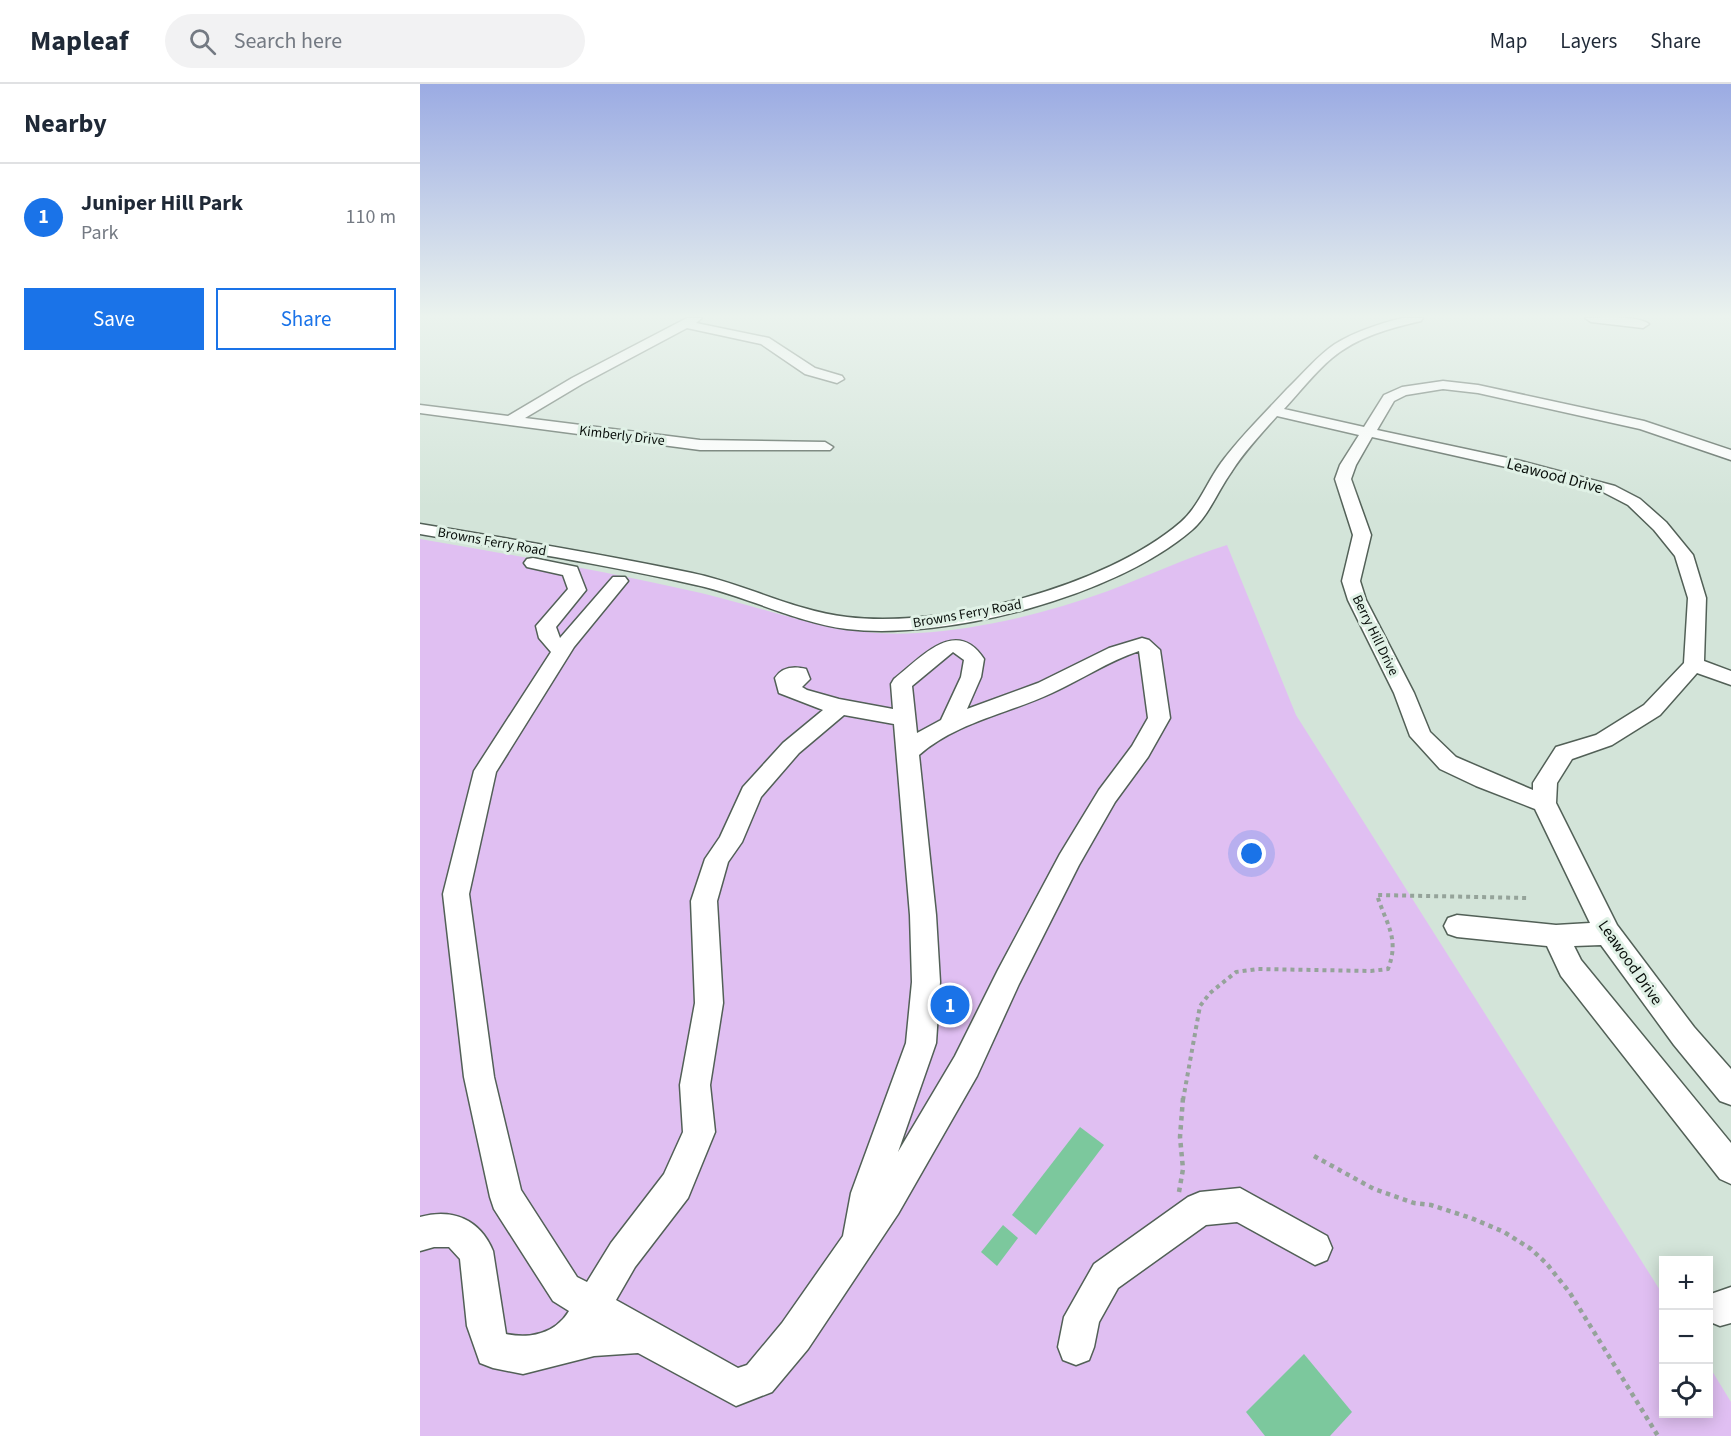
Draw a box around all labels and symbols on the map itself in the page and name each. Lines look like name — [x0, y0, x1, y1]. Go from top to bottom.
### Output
street label: Kimberly Drive — [578, 421, 666, 451]
street label: Leawood Drive — [1504, 453, 1605, 499]
street label: Browns Ferry Road — [436, 523, 548, 561]
street label: Berry Hill Drive — [1347, 592, 1403, 679]
street label: Browns Ferry Road — [911, 595, 1023, 633]
your location — [1237, 839, 1266, 868]
street label: Leawood Drive — [1593, 916, 1668, 1009]
pin: 1 — [930, 982, 970, 1028]

